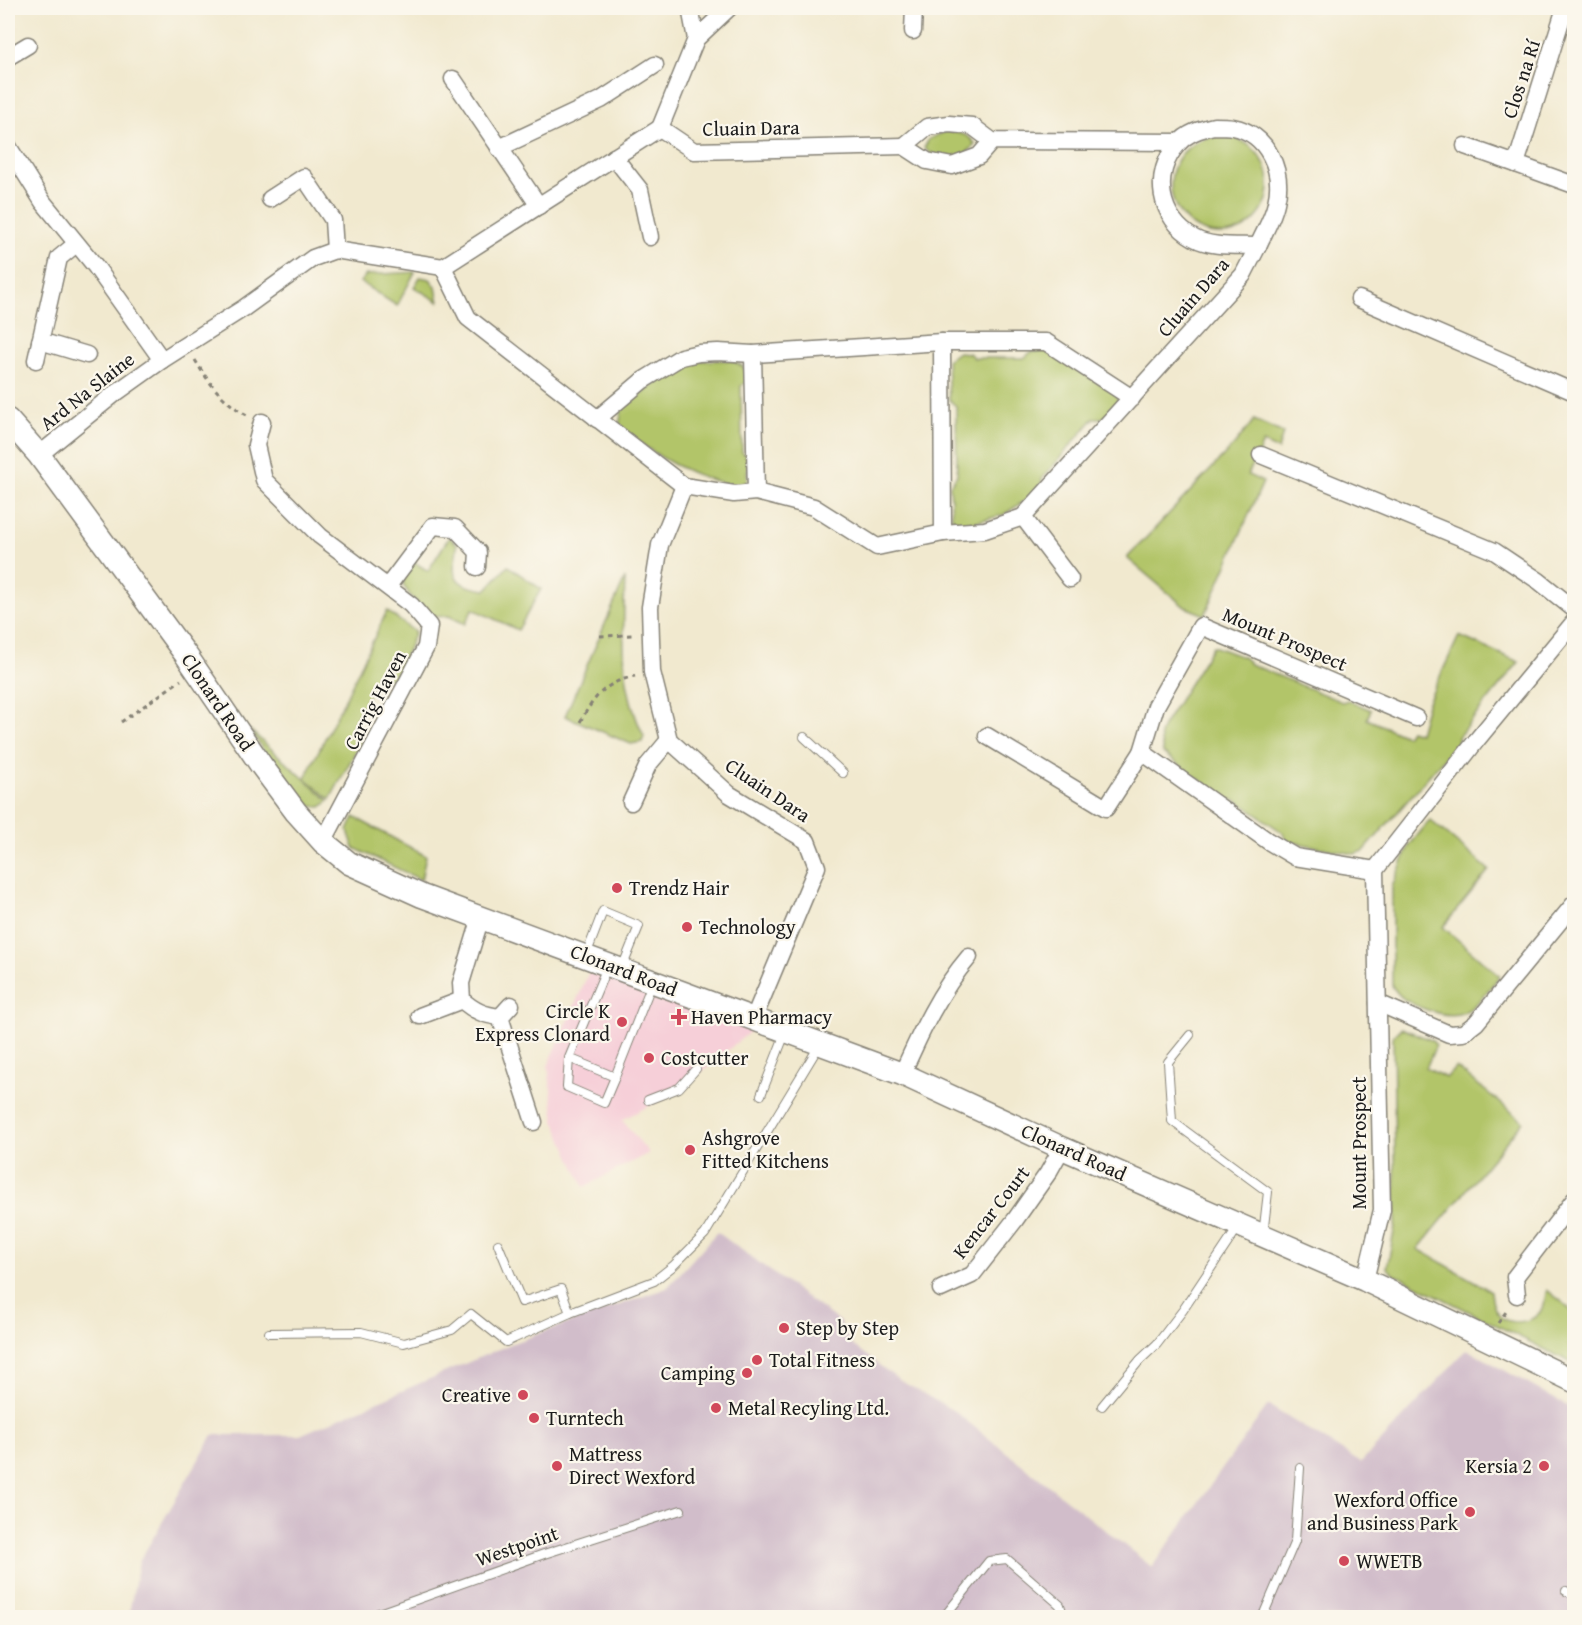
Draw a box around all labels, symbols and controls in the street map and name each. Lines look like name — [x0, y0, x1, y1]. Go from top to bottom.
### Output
street label: Clos na Rí — [1494, 35, 1547, 122]
street label: Cluain Dara — [702, 112, 800, 143]
street label: Cluain Dara — [1150, 250, 1236, 343]
street label: Ard Na Slaine — [33, 344, 140, 437]
street label: Mount Prospect — [1218, 599, 1352, 678]
street label: Carrig Haven — [336, 645, 413, 755]
street label: Clonard Road — [175, 647, 262, 757]
street label: Cluain Dara — [720, 750, 817, 829]
place label: Trendz Hair — [629, 873, 729, 902]
marker: Trendz Hair — [610, 881, 624, 895]
place label: Technology — [699, 912, 796, 941]
marker: Technology — [680, 920, 694, 934]
street label: Clonard Road — [567, 936, 682, 1003]
place label: Circle K Express Clonard — [475, 996, 610, 1048]
place label: Haven Pharmacy — [691, 1002, 832, 1031]
marker: Haven Pharmacy — [672, 1010, 686, 1024]
marker: Circle K Express Clonard — [615, 1015, 629, 1029]
place label: Costcutter — [661, 1043, 749, 1072]
marker: Costcutter — [642, 1051, 656, 1065]
street label: Mount Prospect — [1344, 1076, 1373, 1210]
street label: Clonard Road — [1017, 1115, 1132, 1188]
place label: Ashgrove Fitted Kitchens — [702, 1123, 829, 1175]
marker: Ashgrove Fitted Kitchens — [683, 1143, 697, 1157]
street label: Kencar Court — [945, 1159, 1036, 1264]
place label: Step by Step — [796, 1313, 899, 1342]
marker: Step by Step — [777, 1321, 791, 1335]
place label: Total Fitness — [769, 1345, 875, 1374]
marker: Total Fitness — [750, 1353, 764, 1367]
place label: Camping — [661, 1358, 735, 1387]
marker: Camping — [740, 1366, 754, 1380]
place label: Creative — [442, 1380, 511, 1409]
marker: Creative — [516, 1388, 530, 1402]
place label: Metal Recyling Ltd. — [728, 1393, 889, 1422]
marker: Metal Recyling Ltd. — [709, 1401, 723, 1415]
place label: Turntech — [546, 1403, 624, 1432]
marker: Turntech — [527, 1411, 541, 1425]
place label: Mattress Direct Wexford — [569, 1439, 696, 1491]
place label: Kersia 2 — [1465, 1451, 1532, 1480]
marker: Mattress Direct Wexford — [550, 1459, 564, 1473]
marker: Kersia 2 — [1537, 1459, 1551, 1473]
place label: Wexford Office and Business Park — [1307, 1485, 1459, 1537]
marker: Wexford Office and Business Park — [1463, 1505, 1477, 1519]
street label: Westpoint — [472, 1518, 562, 1573]
place label: WWETB — [1356, 1546, 1423, 1575]
marker: WWETB — [1337, 1554, 1351, 1568]

